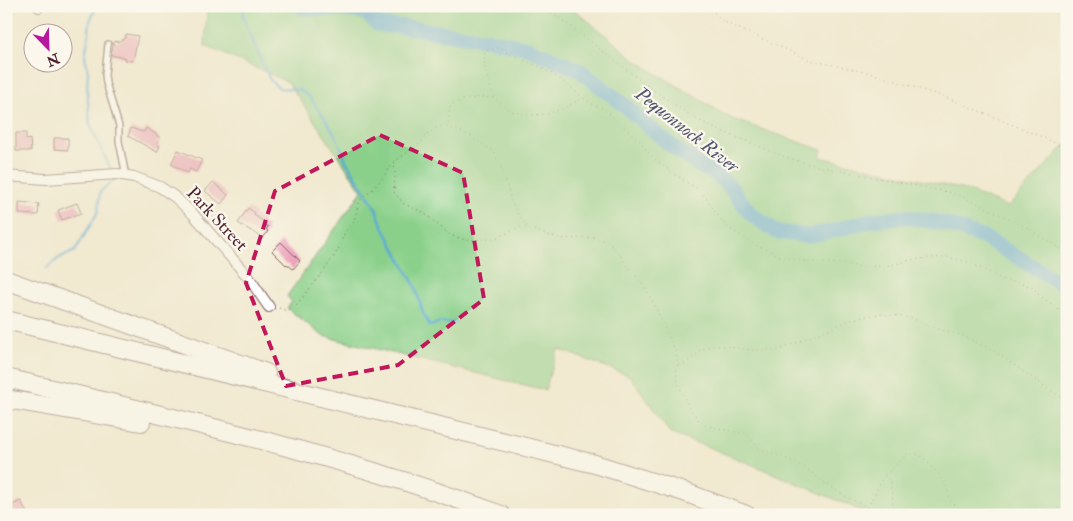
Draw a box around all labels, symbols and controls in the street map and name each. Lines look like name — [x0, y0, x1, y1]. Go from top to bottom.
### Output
north arrow — [22, 22, 72, 72]
text: N — [43, 49, 63, 70]
water label: Pequonnock River — [629, 81, 745, 179]
street label: Park Street — [181, 182, 253, 256]

